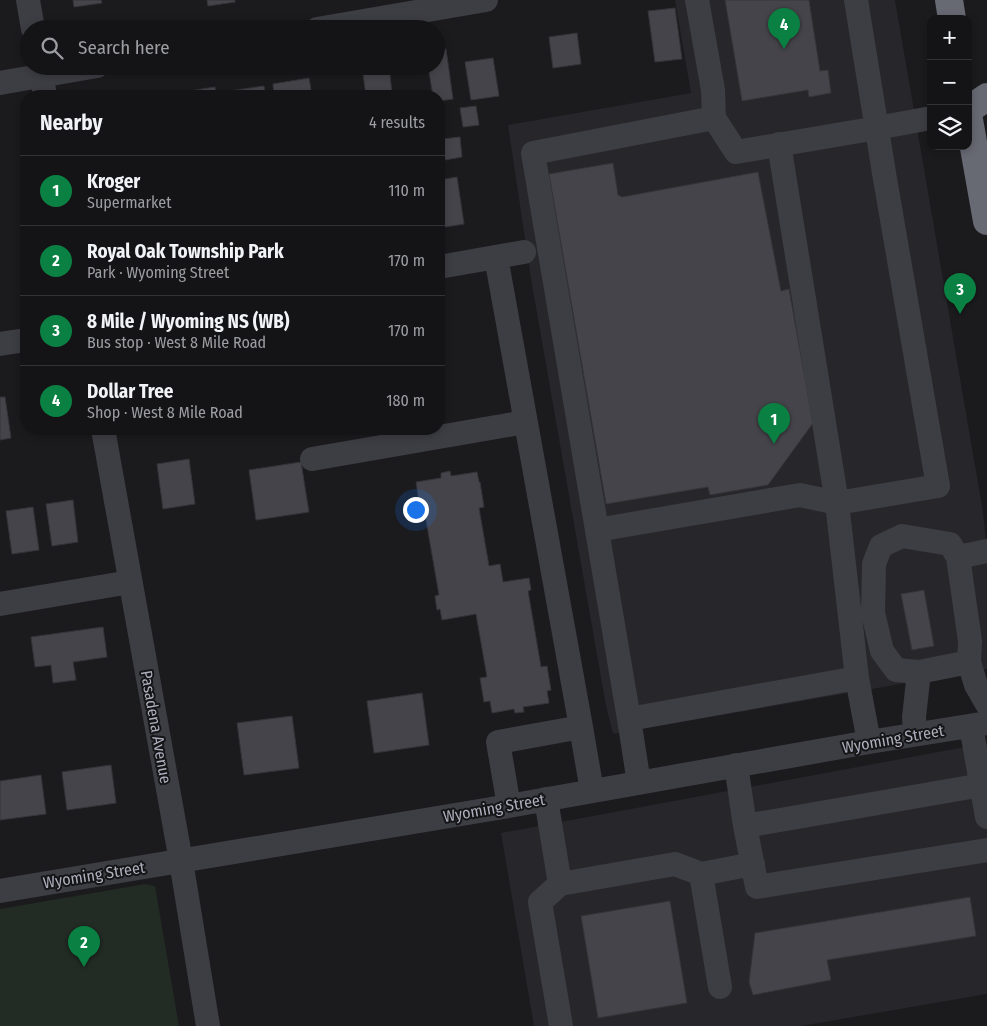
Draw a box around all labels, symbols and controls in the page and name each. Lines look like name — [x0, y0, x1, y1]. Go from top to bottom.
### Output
pin: 4 — [768, 8, 800, 49]
map controls — [927, 15, 972, 150]
button: + — [927, 15, 972, 60]
search box — [20, 20, 445, 75]
icon: search — [38, 34, 66, 62]
text: Search here — [78, 36, 170, 59]
button: − — [927, 60, 972, 105]
button: layers — [927, 105, 972, 150]
text: Nearby — [40, 110, 102, 136]
text: 4 results — [369, 113, 425, 132]
text: Kroger — [87, 170, 140, 193]
text: 1 — [53, 181, 59, 200]
text: 110 m — [388, 181, 425, 200]
text: Supermarket — [87, 193, 171, 212]
text: Royal Oak Township Park — [87, 240, 284, 263]
text: 2 — [52, 251, 60, 270]
text: 170 m — [388, 251, 425, 270]
text: Park · Wyoming Street — [87, 263, 229, 282]
pin: 3 — [944, 273, 976, 314]
text: 8 Mile / Wyoming NS (WB) — [87, 310, 289, 333]
text: 3 — [52, 321, 60, 340]
text: 170 m — [388, 321, 425, 340]
text: Bus stop · West 8 Mile Road — [87, 333, 266, 352]
text: Dollar Tree — [87, 380, 174, 403]
text: 4 — [52, 391, 60, 410]
text: 180 m — [386, 391, 425, 410]
text: Shop · West 8 Mile Road — [87, 403, 243, 422]
pin: 1 — [758, 403, 790, 444]
your location — [403, 497, 429, 523]
street label: Pasadena Avenue — [137, 669, 175, 785]
street label: Wyoming Street — [841, 721, 946, 757]
street label: Wyoming Street — [442, 790, 547, 826]
street label: Wyoming Street — [42, 857, 147, 892]
pin: 2 — [68, 926, 100, 967]

